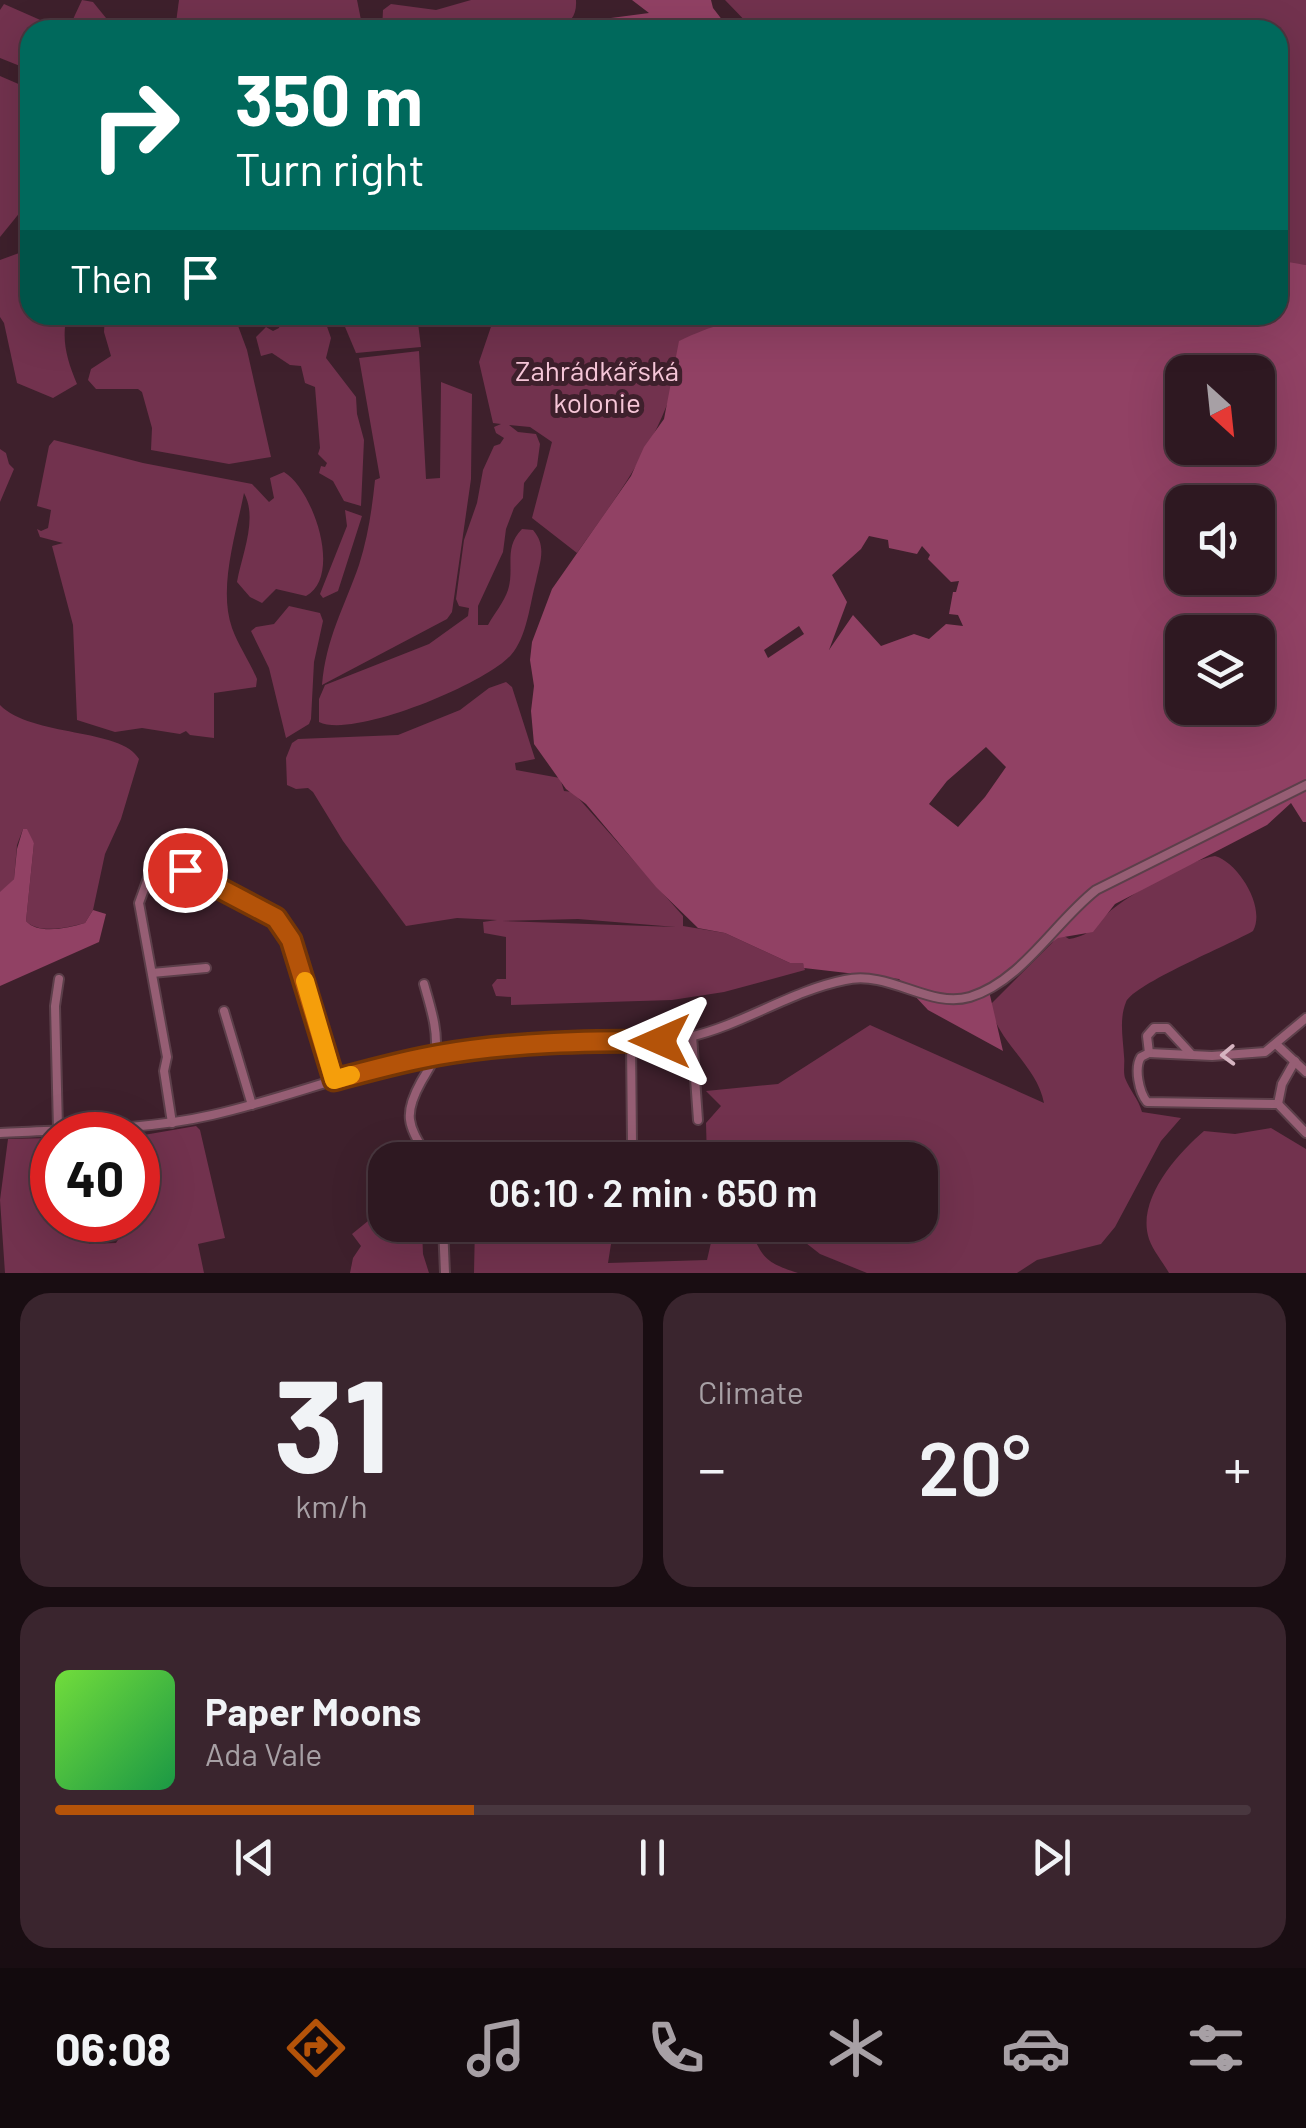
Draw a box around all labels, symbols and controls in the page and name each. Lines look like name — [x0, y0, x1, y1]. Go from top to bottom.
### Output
text: 350 m — [235, 56, 423, 140]
icon: right — [70, 60, 200, 190]
text: Turn right — [235, 141, 425, 195]
icon: arrive — [173, 250, 228, 305]
text: Then — [70, 255, 153, 301]
park label: Zahrádkářská kolonie — [515, 353, 679, 419]
north arrow — [1165, 355, 1275, 465]
map controls — [1165, 355, 1275, 725]
button: sound — [1165, 485, 1275, 595]
button: layers — [1165, 615, 1275, 725]
pin — [143, 828, 228, 913]
icon: arrive — [158, 843, 213, 898]
position arrow — [608, 989, 712, 1093]
one-way arrow — [1219, 1045, 1235, 1066]
speed limit sign: 40 — [30, 1112, 160, 1242]
text: 06:10 · 2 min · 650 m — [488, 1169, 818, 1215]
text: 31 — [274, 1343, 389, 1499]
text: Climate — [698, 1372, 804, 1410]
text: 20° — [918, 1421, 1031, 1511]
text: − — [698, 1434, 726, 1500]
text: + — [1223, 1434, 1251, 1500]
text: km/h — [295, 1486, 368, 1524]
text: Paper Moons — [205, 1688, 421, 1734]
text: Ada Vale — [205, 1734, 322, 1772]
icon: previous — [227, 1830, 282, 1885]
icon: pause — [625, 1830, 680, 1885]
icon: next — [1024, 1830, 1079, 1885]
icon: directions — [281, 2013, 351, 2083]
icon: music — [461, 2013, 531, 2083]
icon: phone — [641, 2013, 711, 2083]
icon: climate — [821, 2013, 891, 2083]
icon: car — [1001, 2013, 1071, 2083]
icon: filters — [1181, 2013, 1251, 2083]
text: 06:08 — [55, 2021, 171, 2075]

